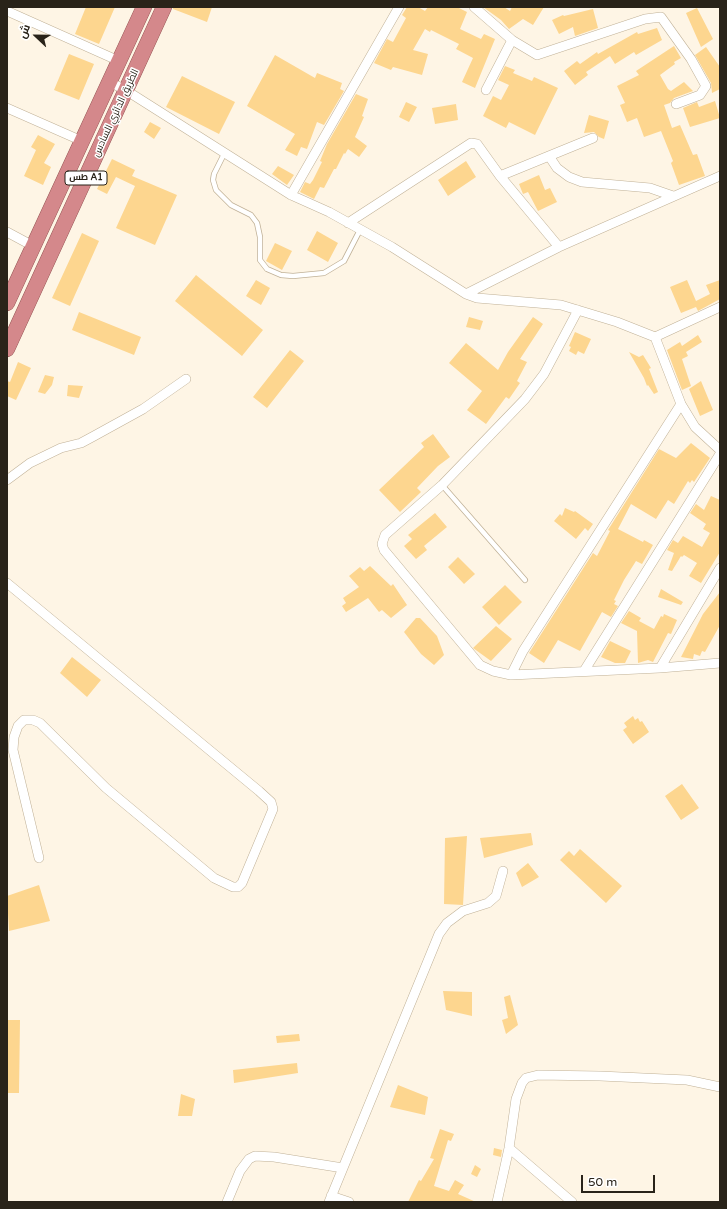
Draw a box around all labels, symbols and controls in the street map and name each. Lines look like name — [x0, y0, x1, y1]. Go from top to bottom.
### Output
north arrow — [16, 16, 56, 56]
text: ش — [16, 22, 33, 40]
street label: الطريق الدائري السادس — [90, 67, 142, 159]
road number: طس A1 — [65, 171, 107, 185]
scale bar — [583, 1167, 657, 1193]
text: 50 m — [588, 1175, 617, 1189]

